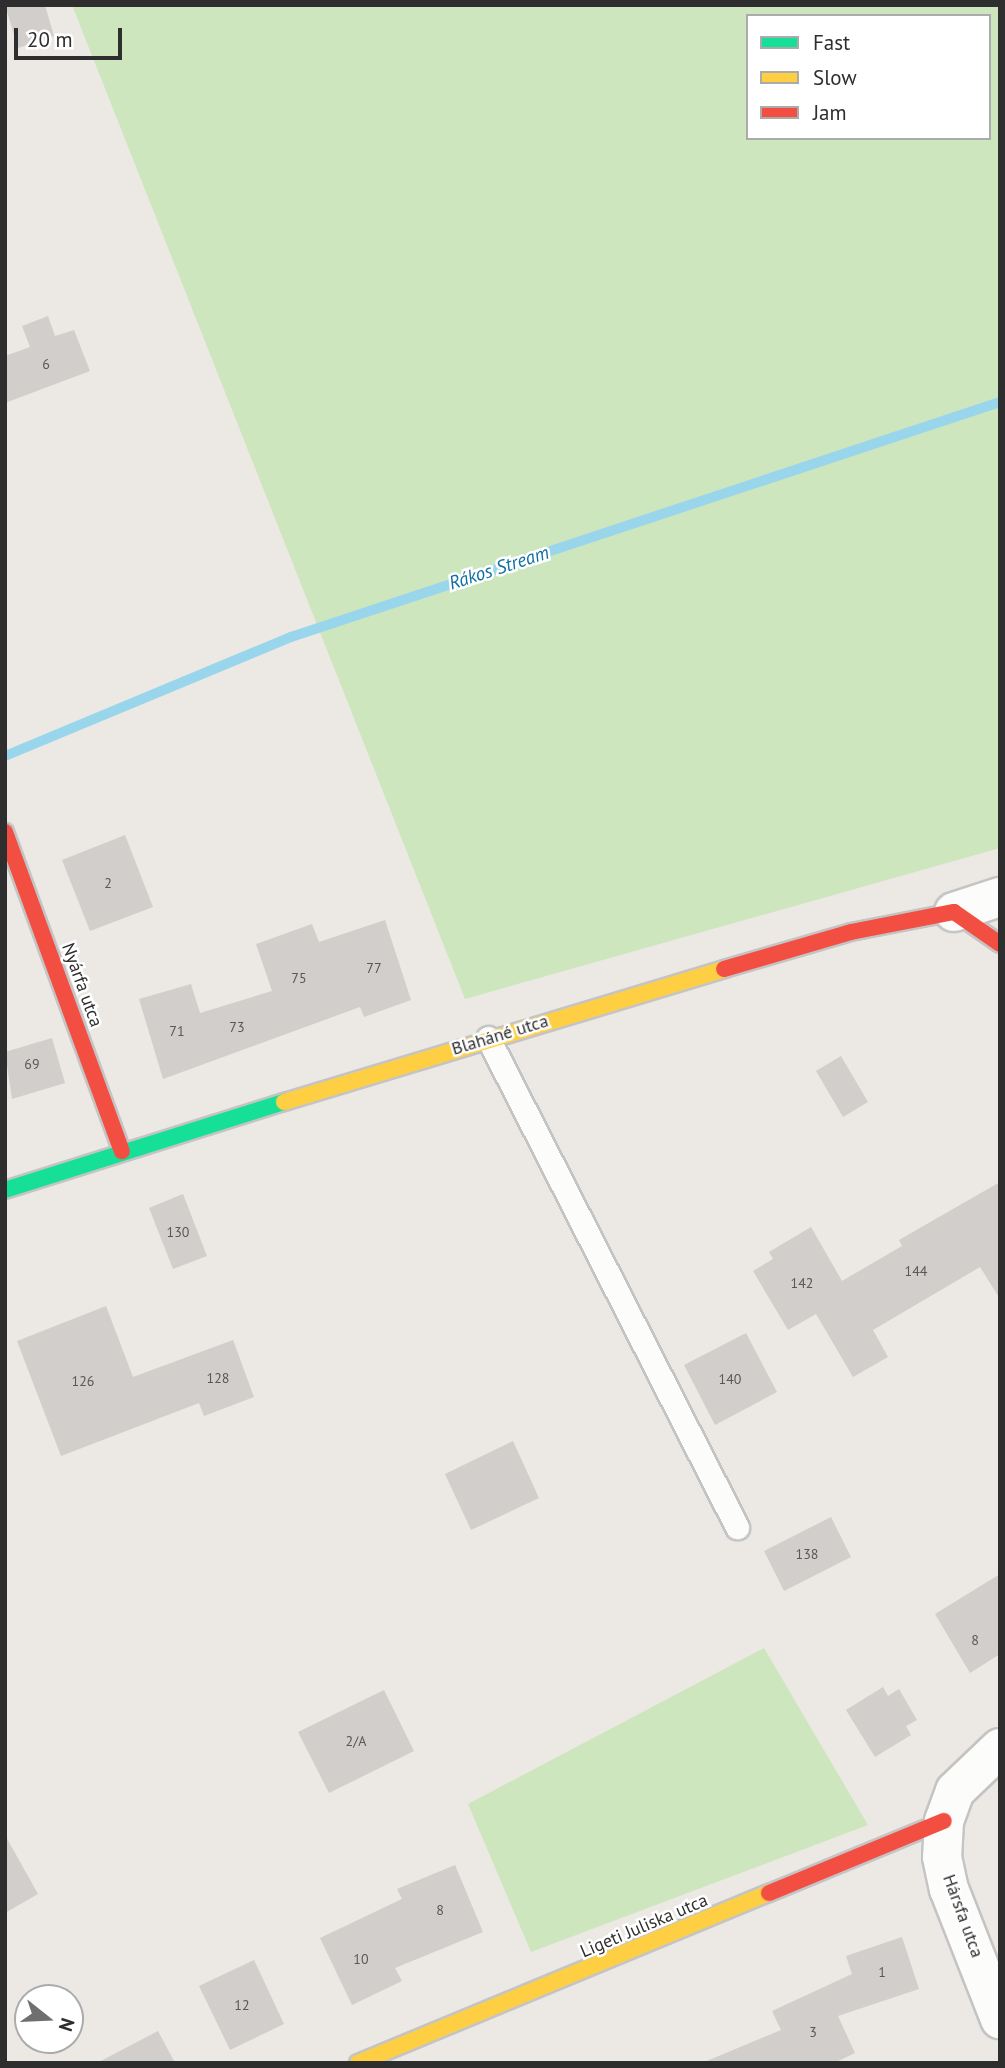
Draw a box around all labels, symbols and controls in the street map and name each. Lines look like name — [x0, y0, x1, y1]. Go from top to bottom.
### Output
scale bar — [18, 14, 126, 58]
legend — [746, 14, 991, 140]
text: 20 m — [27, 26, 73, 53]
text: Fast — [813, 29, 850, 56]
text: Slow — [813, 64, 857, 91]
text: Jam — [813, 99, 847, 126]
house number: 6 — [42, 356, 50, 372]
water label: Rákos Stream — [446, 541, 552, 595]
house number: 2 — [104, 875, 112, 891]
street label: Nyárfa utca — [57, 940, 107, 1030]
house number: 77 — [366, 960, 382, 976]
house number: 75 — [291, 970, 307, 986]
street label: Blaháné utca — [449, 1010, 551, 1060]
house number: 73 — [229, 1019, 245, 1035]
house number: 71 — [169, 1023, 185, 1039]
house number: 69 — [24, 1056, 40, 1072]
house number: 130 — [167, 1224, 189, 1240]
house number: 144 — [905, 1263, 927, 1279]
house number: 142 — [791, 1275, 813, 1291]
house number: 128 — [207, 1370, 229, 1386]
house number: 140 — [719, 1371, 741, 1387]
house number: 126 — [72, 1373, 94, 1389]
house number: 138 — [796, 1546, 818, 1562]
house number: 8 — [971, 1632, 979, 1648]
house number: 2/A — [346, 1733, 366, 1749]
street label: Hársfa utca — [938, 1872, 988, 1960]
street label: Ligeti Juliska utca — [577, 1889, 711, 1963]
house number: 8 — [436, 1902, 444, 1918]
house number: 10 — [353, 1951, 369, 1967]
house number: 1 — [878, 1964, 886, 1980]
north arrow — [14, 1984, 84, 2054]
house number: 12 — [234, 1997, 250, 2013]
text: N — [54, 2015, 80, 2035]
house number: 3 — [809, 2024, 817, 2040]

